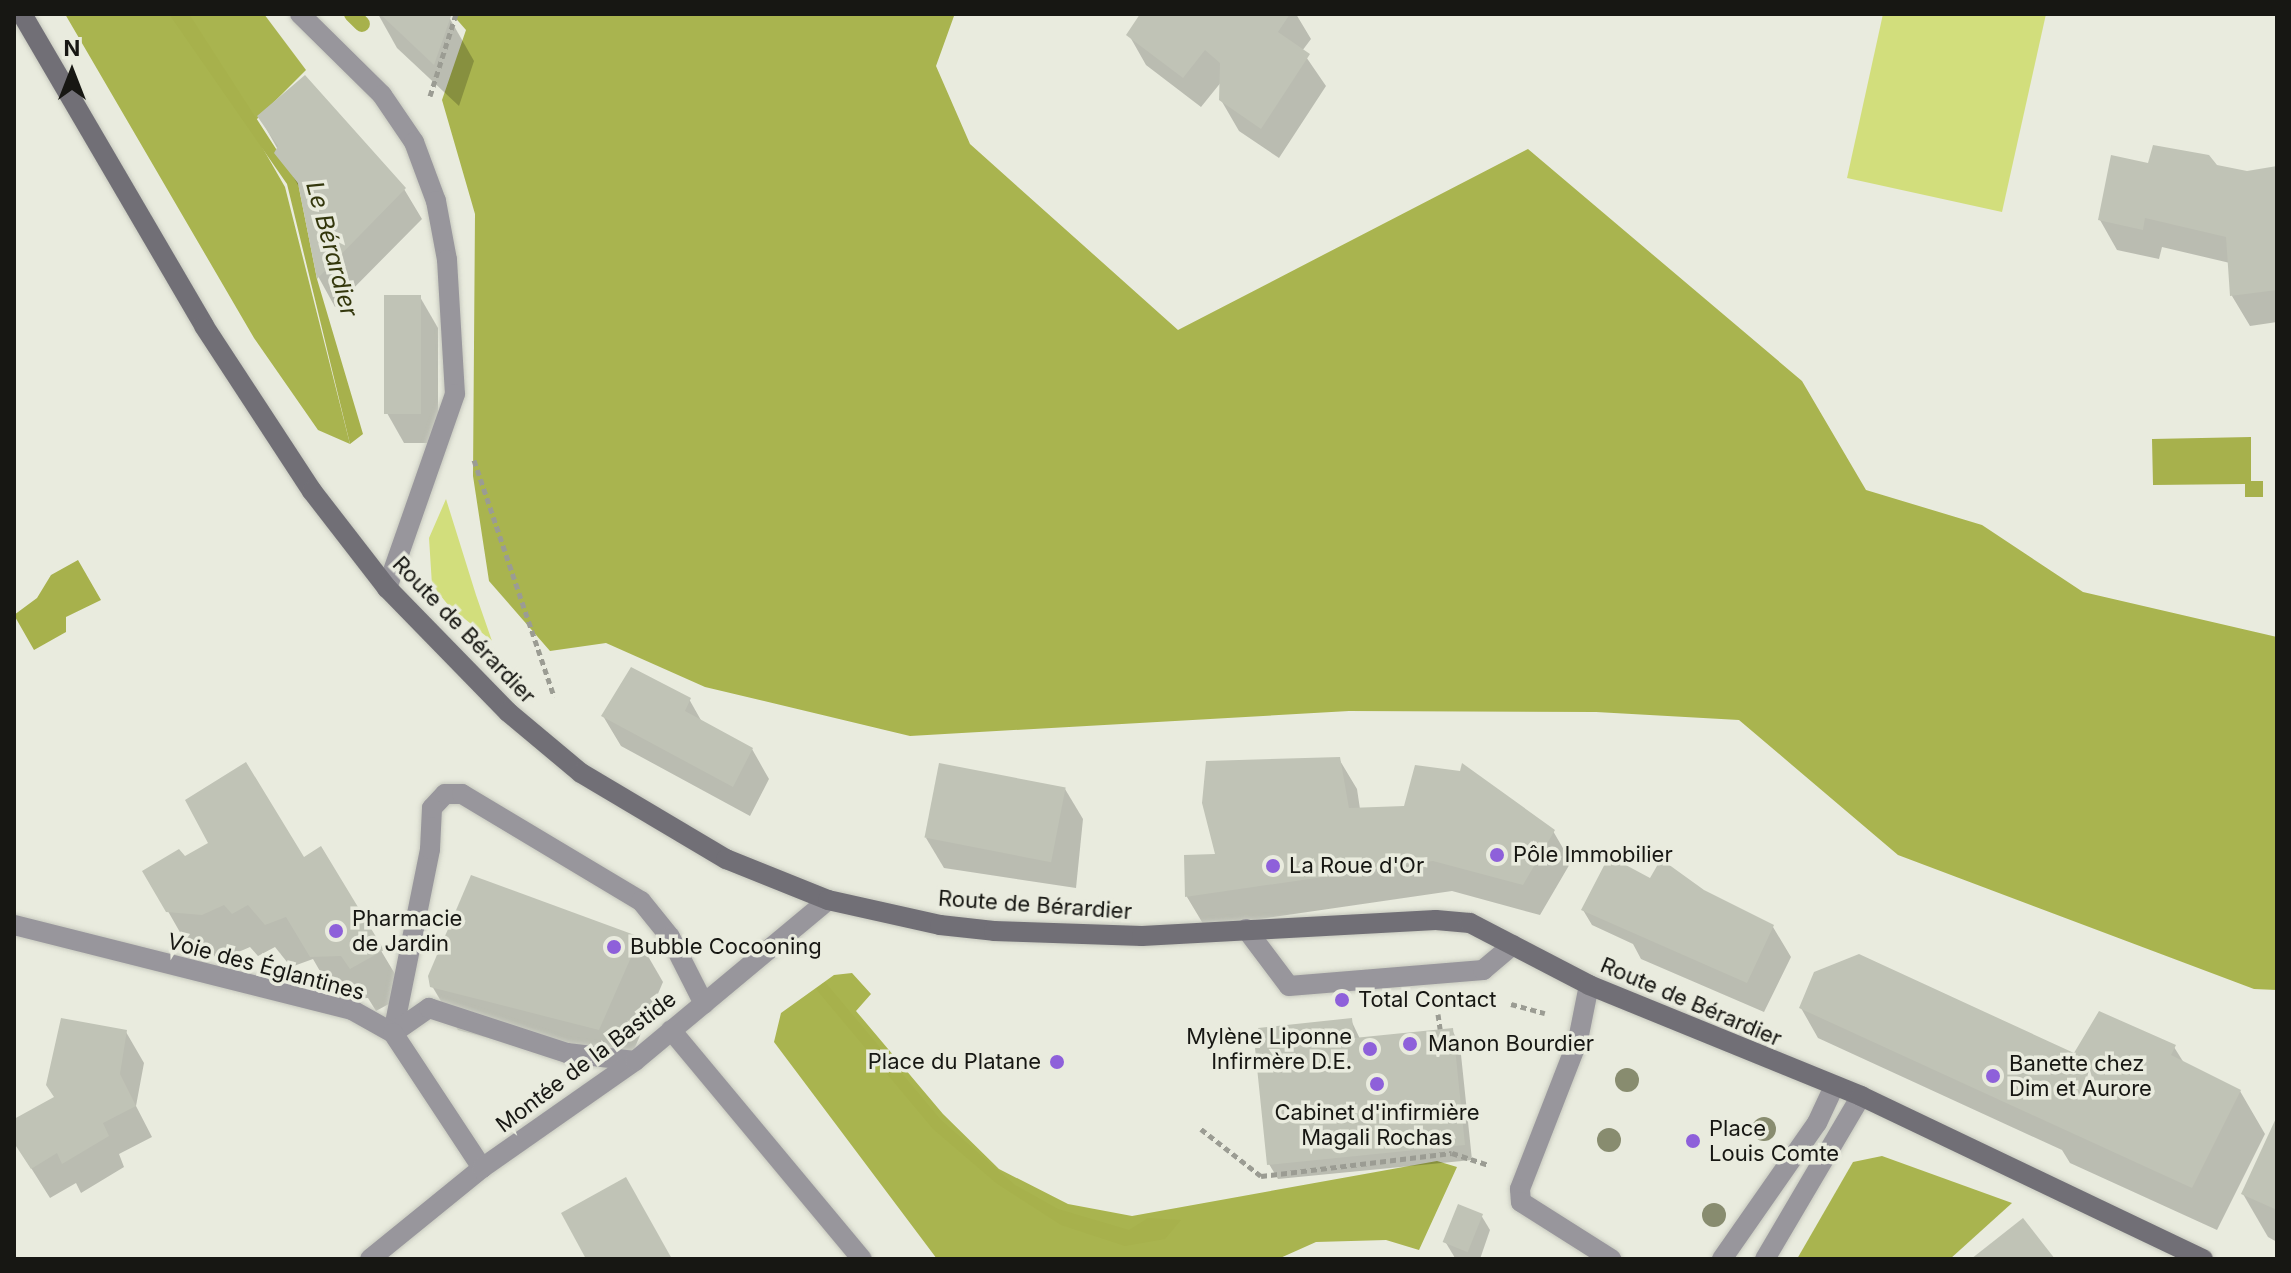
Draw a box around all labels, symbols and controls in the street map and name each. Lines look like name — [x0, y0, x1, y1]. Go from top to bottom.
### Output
north arrow — [32, 32, 112, 112]
text: N — [64, 35, 80, 61]
water label: Le Bérardier — [300, 178, 364, 320]
street label: Route de Bérardier — [387, 551, 541, 709]
place label: Pôle Immobilier — [1513, 842, 1673, 868]
marker: Pôle Immobilier — [1488, 846, 1506, 864]
place label: La Roue d'Or — [1289, 853, 1424, 879]
marker: La Roue d'Or — [1264, 857, 1282, 875]
street label: Route de Bérardier — [937, 885, 1133, 925]
place label: Pharmacie de Jardin — [352, 905, 462, 956]
marker: Pharmacie de Jardin — [327, 922, 345, 940]
street label: Voie des Églantines — [165, 928, 367, 1006]
place label: Bubble Cocooning — [630, 934, 822, 960]
marker: Bubble Cocooning — [605, 938, 623, 956]
street label: Route de Bérardier — [1596, 952, 1786, 1052]
street label: Montée de la Bastide — [491, 986, 681, 1138]
place label: Total Contact — [1358, 987, 1497, 1013]
marker: Total Contact — [1333, 991, 1351, 1009]
place label: Mylène Liponne Infirmère D.E. — [1186, 1023, 1352, 1074]
place label: Manon Bourdier — [1428, 1031, 1594, 1057]
marker: Manon Bourdier — [1399, 1033, 1421, 1055]
marker: Mylène Liponne Infirmère D.E. — [1359, 1038, 1381, 1060]
place label: Place du Platane — [868, 1049, 1041, 1075]
place label: Banette chez Dim et Aurore — [2009, 1050, 2152, 1102]
marker: Place du Platane — [1048, 1053, 1066, 1071]
marker: Banette chez Dim et Aurore — [1984, 1067, 2002, 1085]
marker: Cabinet d'infirmière Magali Rochas — [1366, 1073, 1388, 1095]
place label: Cabinet d'infirmière Magali Rochas — [1274, 1099, 1480, 1150]
place label: Place Louis Comte — [1709, 1115, 1839, 1166]
marker: Place Louis Comte — [1684, 1132, 1702, 1150]

